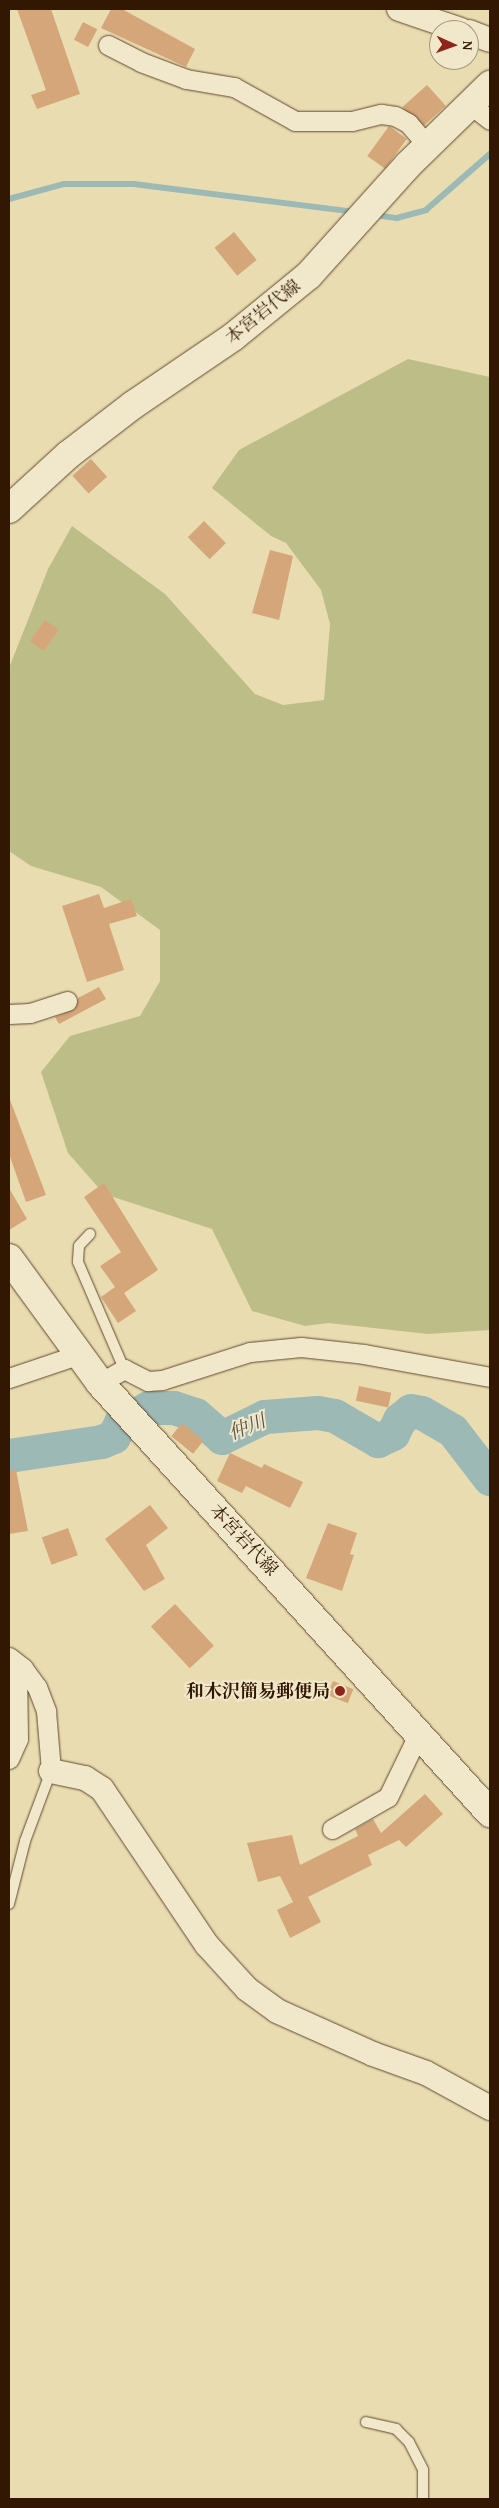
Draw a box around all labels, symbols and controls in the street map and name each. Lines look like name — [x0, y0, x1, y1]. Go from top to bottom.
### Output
north arrow — [429, 20, 479, 70]
text: N — [458, 40, 478, 51]
street label: 本宮岩代線 — [221, 275, 305, 349]
water label: 仲川 — [225, 1409, 269, 1445]
street label: 本宮岩代線 — [205, 1500, 283, 1580]
place label: 和木沢簡易郵便局 — [186, 1680, 330, 1702]
marker: 和木沢簡易郵便局 — [334, 1685, 346, 1697]

